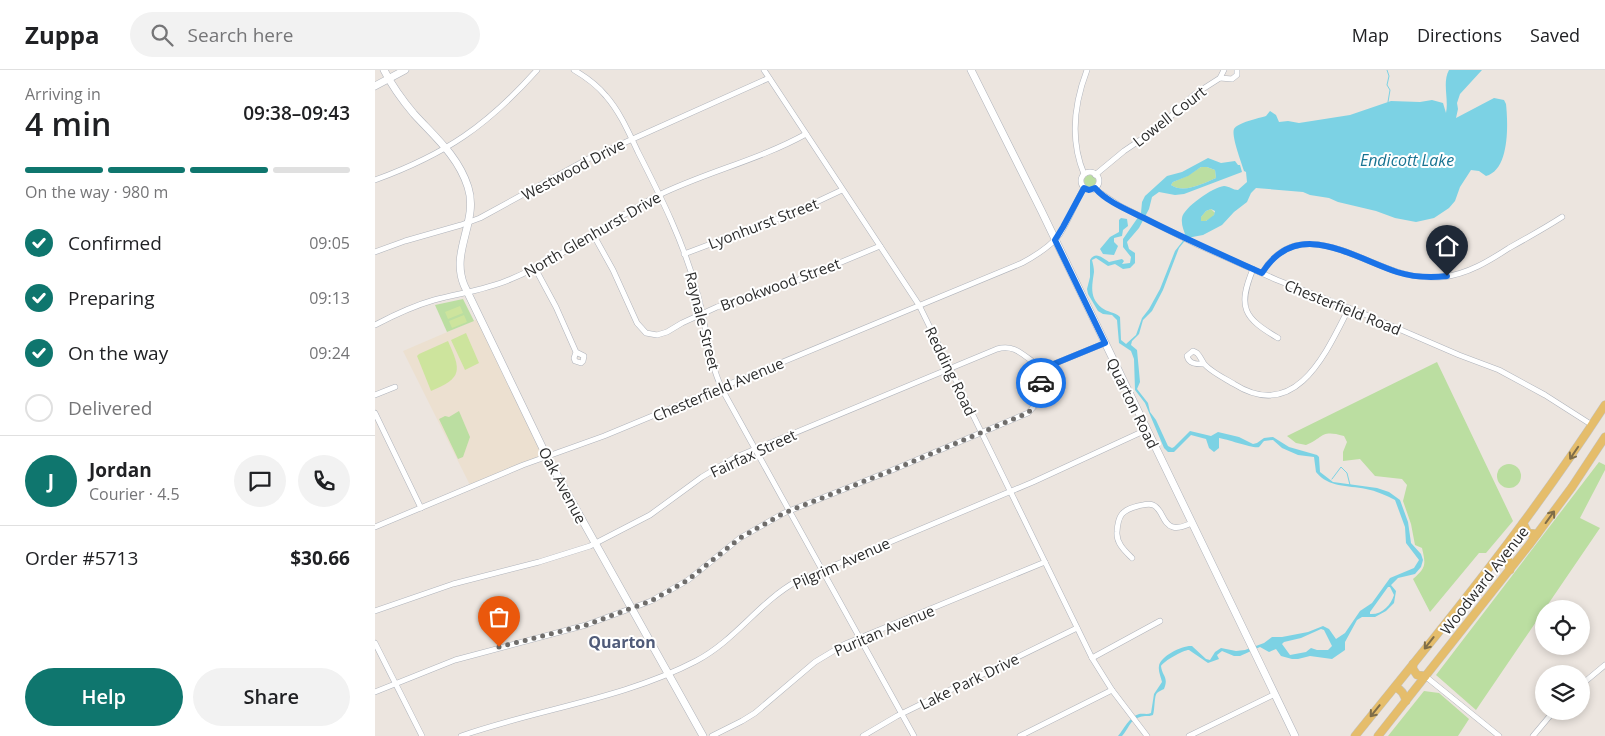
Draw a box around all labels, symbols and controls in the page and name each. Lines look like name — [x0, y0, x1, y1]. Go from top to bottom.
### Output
search box — [130, 12, 480, 57]
text: Zuppa — [25, 18, 100, 51]
icon: search — [148, 21, 176, 49]
text: Search here — [188, 22, 293, 48]
text: Map — [1352, 23, 1389, 47]
text: Directions — [1417, 23, 1502, 47]
text: Saved — [1530, 23, 1580, 47]
street label: Lowell Court — [1128, 81, 1210, 151]
text: Arriving in — [25, 83, 101, 105]
text: 09:38–09:43 — [243, 100, 350, 126]
text: 4 min — [25, 102, 111, 145]
street label: Westwood Drive — [518, 133, 628, 205]
water label: Endicott Lake — [1360, 149, 1454, 171]
text: On the way · 980 m — [25, 181, 168, 203]
street label: North Glenhurst Drive — [520, 187, 664, 281]
street label: Lyonhurst Street — [705, 193, 821, 253]
pin — [1426, 225, 1468, 276]
icon: check — [25, 229, 53, 257]
text: Confirmed — [68, 230, 162, 256]
text: 09:05 — [309, 232, 350, 254]
icon: home — [1433, 232, 1461, 260]
street label: Brookwood Street — [717, 253, 843, 315]
street label: Raynale Street — [681, 270, 725, 372]
street label: Chesterfield Road — [1282, 274, 1404, 340]
icon: check — [25, 284, 53, 312]
text: Preparing — [68, 285, 155, 311]
text: 09:13 — [309, 287, 350, 309]
street label: Redding Road — [921, 323, 981, 419]
icon: check — [25, 339, 53, 367]
text: On the way — [68, 340, 168, 366]
text: 09:24 — [309, 342, 350, 364]
street label: Chesterfield Avenue — [649, 352, 787, 426]
street label: Quarton Road — [1102, 354, 1164, 452]
courier — [1016, 358, 1066, 408]
icon: car — [1027, 369, 1055, 397]
text: Delivered — [68, 395, 152, 421]
street label: Fairfax Street — [707, 424, 799, 482]
street label: Oak Avenue — [534, 443, 592, 527]
one-way arrow — [1569, 446, 1579, 460]
button: chat — [234, 455, 286, 507]
button: phone — [298, 455, 350, 507]
text: Jordan — [89, 457, 152, 483]
text: J — [48, 468, 54, 494]
text: Courier · 4.5 — [89, 483, 180, 505]
one-way arrow — [1545, 510, 1555, 524]
street label: Woodward Avenue — [1435, 522, 1533, 638]
street label: Pilgrim Avenue — [789, 533, 893, 593]
text: Order #5713 — [25, 545, 138, 571]
text: $30.66 — [290, 545, 350, 571]
pin — [478, 596, 520, 647]
street label: Puritan Avenue — [831, 600, 937, 660]
map controls — [1535, 600, 1590, 720]
button: locate — [1535, 600, 1590, 655]
icon: bag — [485, 603, 513, 631]
district label: Quarton — [588, 631, 656, 653]
one-way arrow — [1424, 636, 1435, 649]
street label: Lake Park Drive — [916, 648, 1022, 714]
button: layers — [1535, 665, 1590, 720]
button: Help — [25, 668, 183, 726]
button: Share — [193, 668, 350, 726]
one-way arrow — [1369, 705, 1380, 718]

